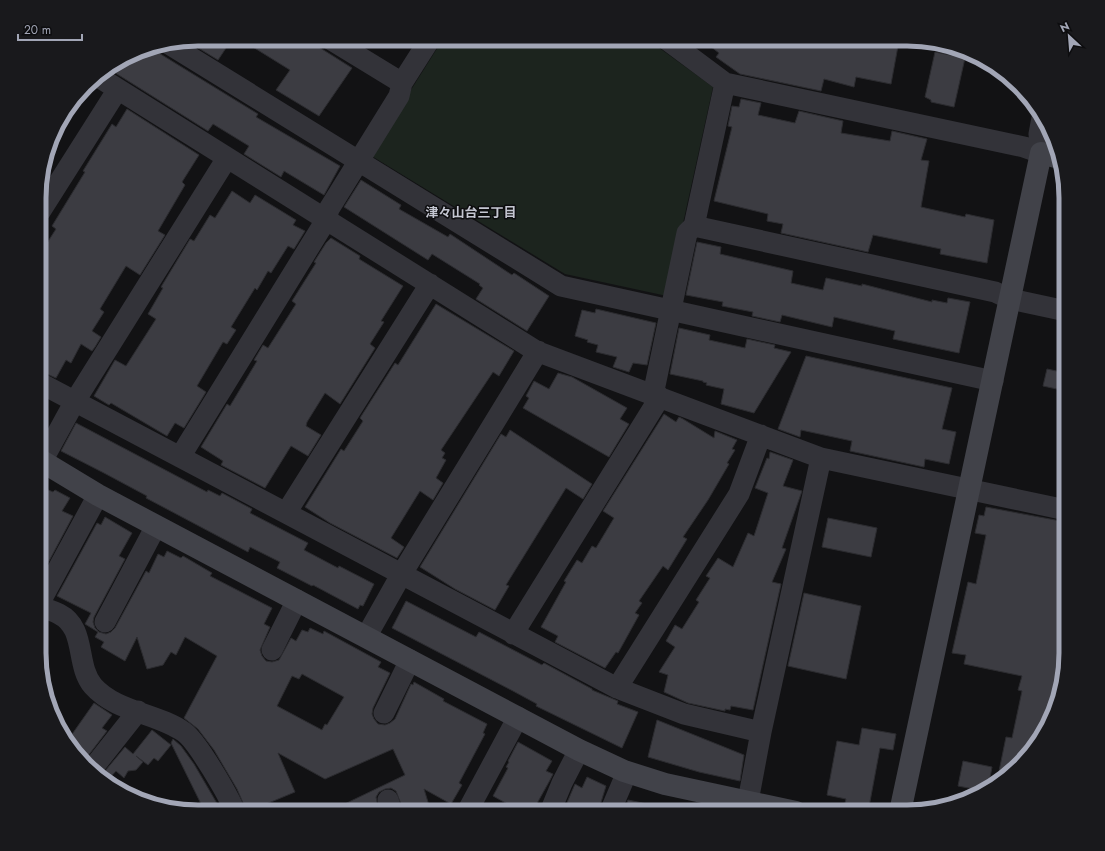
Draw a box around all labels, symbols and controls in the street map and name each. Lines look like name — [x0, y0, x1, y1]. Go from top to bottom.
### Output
scale bar — [18, 16, 82, 42]
north arrow — [1049, 16, 1089, 56]
text: N — [1057, 18, 1072, 36]
text: 20 m — [24, 21, 51, 39]
district label: 津々山台三丁目 — [425, 203, 517, 222]

